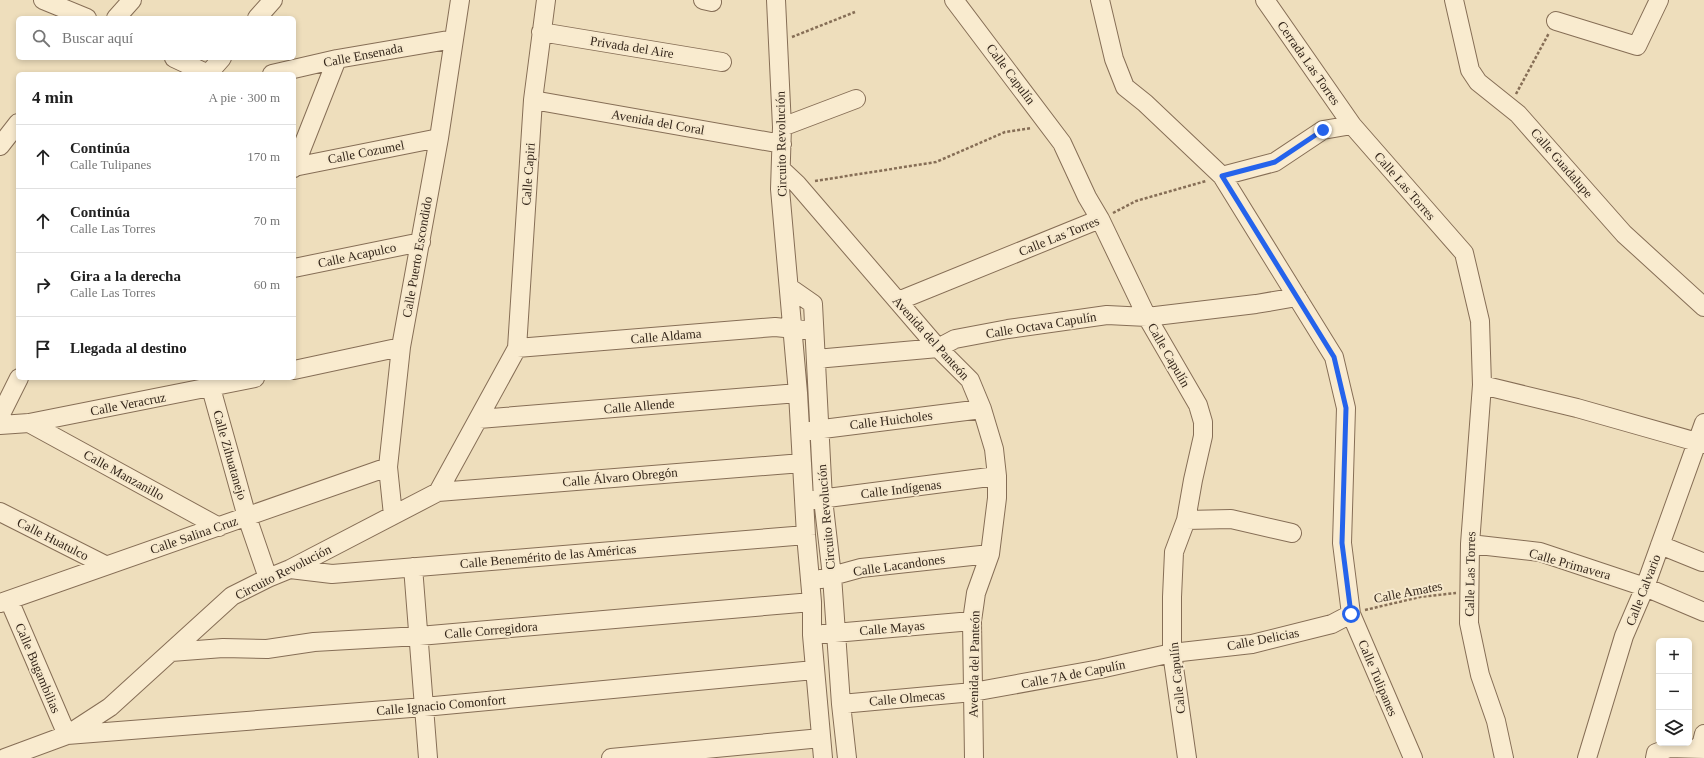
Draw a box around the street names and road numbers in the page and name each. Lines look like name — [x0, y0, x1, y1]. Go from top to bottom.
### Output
street label: Cerrada Las Torres — [1274, 18, 1344, 108]
street label: Privada del Aire — [589, 33, 675, 61]
street label: Calle Ensenada — [322, 40, 404, 70]
street label: Calle Capulín — [983, 41, 1039, 108]
street label: Circuito Revolución — [773, 90, 789, 197]
street label: Avenida del Coral — [610, 106, 706, 138]
street label: Calle Guadalupe — [1528, 125, 1596, 201]
street label: Calle Cozumel — [326, 137, 406, 167]
street label: Calle Capiri — [518, 142, 538, 206]
street label: Calle Las Torres — [1371, 149, 1439, 223]
street label: Calle Puerto Escondido — [399, 195, 435, 319]
street label: Calle Las Torres — [1017, 213, 1101, 259]
street label: Calle Acapulco — [316, 239, 398, 271]
street label: Avenida del Panteón — [890, 293, 973, 383]
street label: Calle Octava Capulín — [985, 309, 1098, 341]
street label: Calle Capulín — [1145, 320, 1194, 390]
street label: Calle Aldama — [630, 325, 702, 347]
street label: Calle Veracruz — [89, 389, 167, 419]
street label: Calle Allende — [603, 395, 675, 417]
street label: Calle Huicholes — [849, 407, 933, 433]
street label: Calle Zihuatanejo — [210, 408, 250, 502]
street label: Calle Manzanillo — [81, 447, 167, 503]
street label: Circuito Revolución — [814, 463, 838, 570]
street label: Calle Álvaro Obregón — [562, 464, 679, 490]
street label: Calle Indígenas — [860, 477, 942, 501]
street label: Calle Salina Cruz — [148, 513, 240, 557]
street label: Calle Huatulco — [15, 515, 91, 563]
street label: Calle Las Torres — [1462, 531, 1478, 617]
street label: Circuito Revolución — [232, 541, 334, 603]
street label: Calle Benemérito de las Américas — [459, 541, 637, 571]
street label: Calle Primavera — [1528, 545, 1613, 583]
street label: Calle Lacandones — [852, 551, 946, 579]
street label: Calle Calvario — [1622, 552, 1664, 628]
street label: Calle Amates — [1372, 578, 1444, 606]
street label: Avenida del Panteón — [966, 610, 982, 718]
street label: Calle Corregidora — [444, 618, 538, 642]
street label: Calle Mayas — [859, 618, 925, 638]
street label: Calle Bugambilias — [12, 621, 64, 715]
street label: Calle Delicias — [1226, 625, 1300, 653]
street label: Calle Tulipanes — [1355, 638, 1401, 718]
street label: Calle Capulín — [1166, 641, 1188, 715]
street label: Calle 7A de Capulín — [1020, 656, 1127, 691]
street label: Calle Olmecas — [868, 687, 946, 709]
street label: Calle Ignacio Comonfort — [376, 692, 507, 718]

